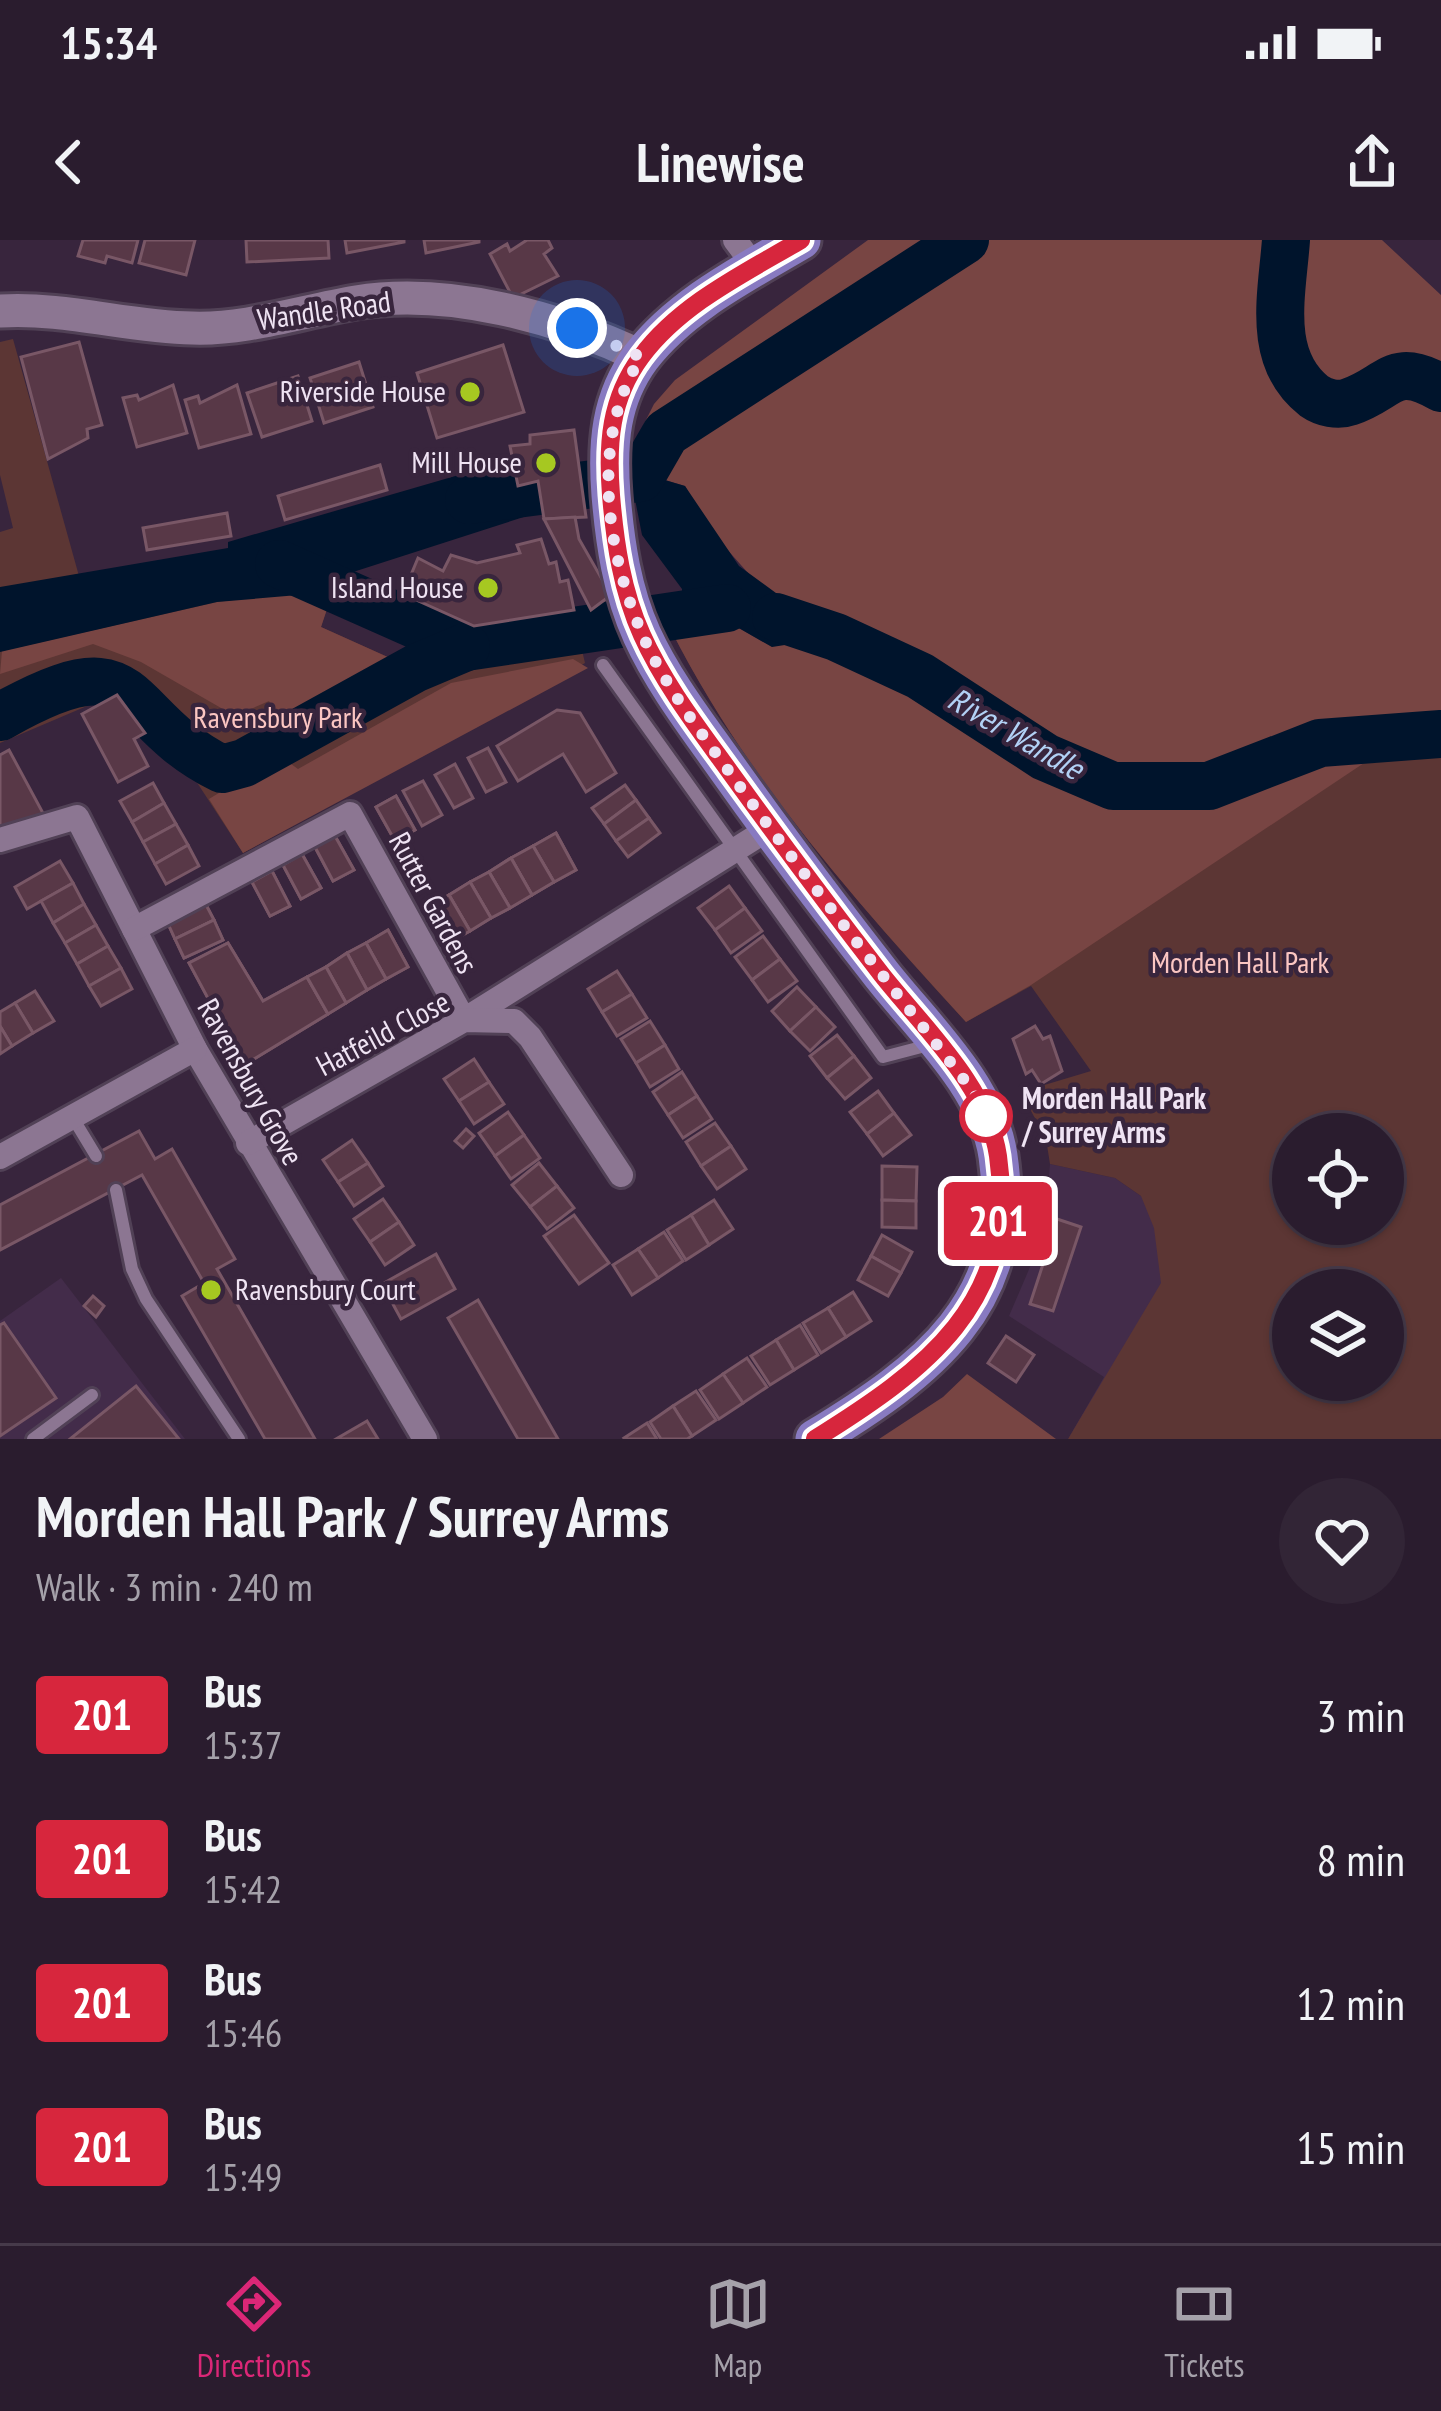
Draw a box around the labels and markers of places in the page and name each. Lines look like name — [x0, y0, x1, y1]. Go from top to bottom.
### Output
place label: Riverside House — [280, 371, 446, 410]
marker: Riverside House — [457, 379, 483, 405]
place label: Mill House — [411, 442, 522, 481]
marker: Mill House — [533, 450, 559, 476]
place label: Island House — [331, 567, 464, 606]
marker: Island House — [475, 575, 501, 601]
place label: Morden Hall Park / Surrey Arms — [1021, 1078, 1207, 1151]
marker: Morden Hall Park / Surrey Arms — [961, 1091, 1011, 1141]
place label: Ravensbury Court — [235, 1269, 417, 1308]
marker: Ravensbury Court — [198, 1277, 224, 1303]

